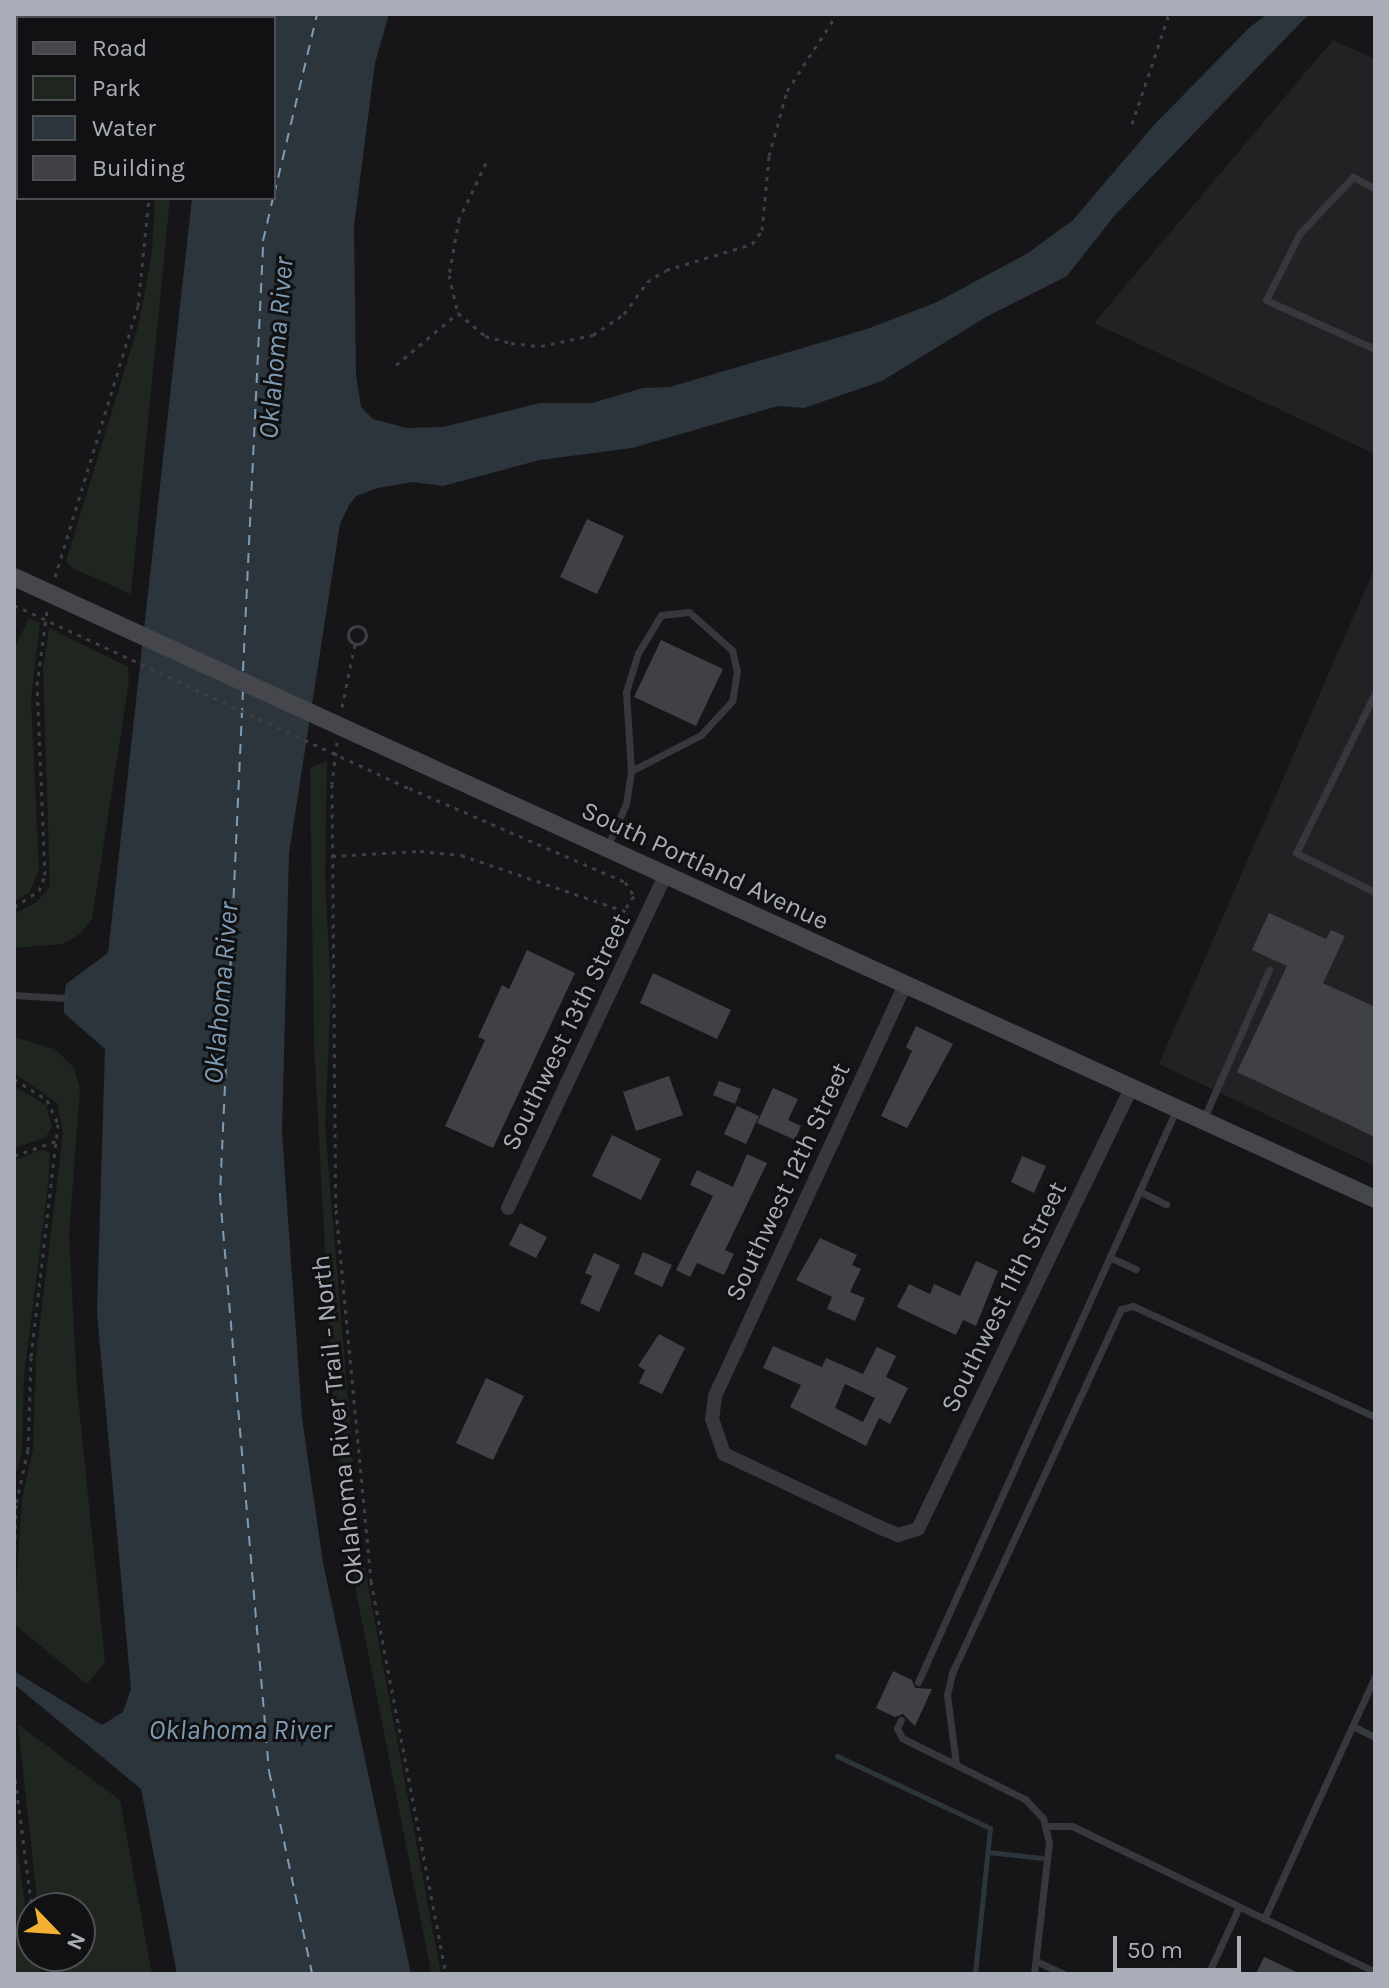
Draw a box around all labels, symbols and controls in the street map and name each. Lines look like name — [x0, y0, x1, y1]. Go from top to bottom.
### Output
legend — [16, 16, 276, 200]
text: Road — [92, 34, 147, 62]
text: Park — [92, 74, 141, 102]
text: Water — [92, 114, 156, 142]
text: Building — [92, 154, 185, 182]
water label: Oklahoma River — [251, 256, 301, 440]
street label: South Portland Avenue — [576, 795, 834, 937]
water label: Oklahoma River — [196, 901, 246, 1085]
street label: Southwest 13th Street — [495, 908, 637, 1156]
street label: Southwest 12th Street — [719, 1058, 857, 1306]
street label: Southwest 11th Street — [934, 1176, 1074, 1418]
street label: Oklahoma River Trail - North — [305, 1254, 371, 1586]
water label: Oklahoma River — [149, 1713, 331, 1747]
north arrow — [16, 1892, 96, 1972]
scale bar — [1117, 1920, 1245, 1970]
text: N — [61, 1929, 91, 1954]
text: 50 m — [1127, 1936, 1183, 1964]

